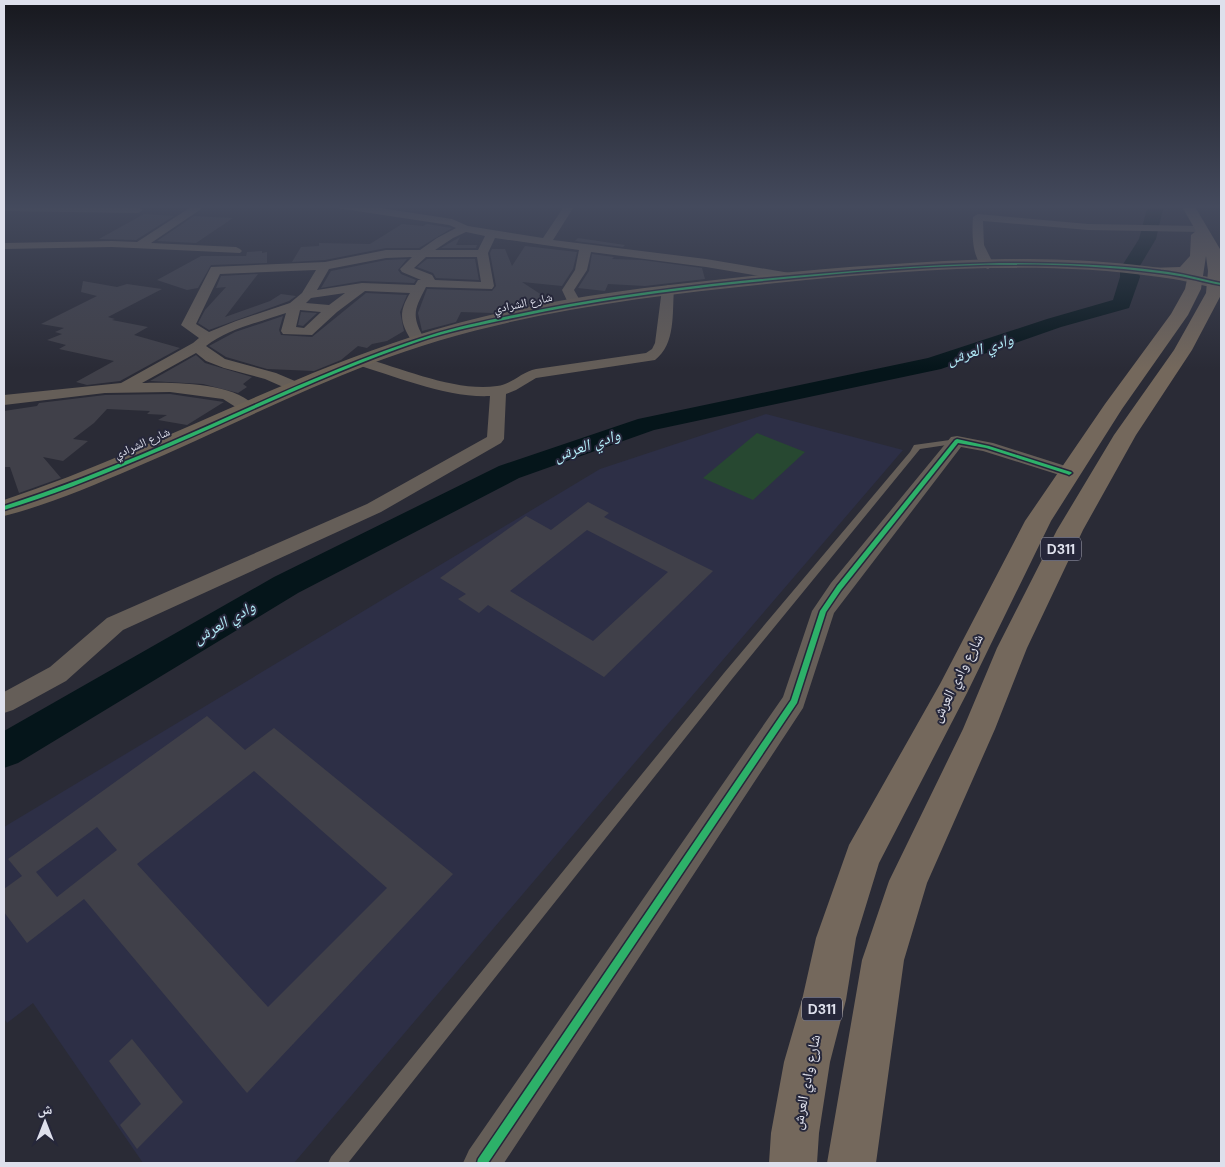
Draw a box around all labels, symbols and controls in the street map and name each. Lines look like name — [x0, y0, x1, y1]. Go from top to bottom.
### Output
street label: شارع الشرادي — [492, 289, 554, 319]
water label: وادي العرش — [944, 328, 1017, 372]
street label: شارع الشرادي — [112, 424, 173, 464]
water label: وادي العرش — [551, 424, 624, 468]
road number: D311 — [1041, 538, 1081, 560]
water label: وادي العرش — [189, 595, 261, 650]
street label: شارع وادي العرش — [926, 630, 990, 726]
road number: D311 — [802, 998, 842, 1021]
street label: شارع وادي العرش — [787, 1032, 827, 1132]
north arrow — [20, 1097, 70, 1147]
text: ش — [38, 1100, 53, 1118]

